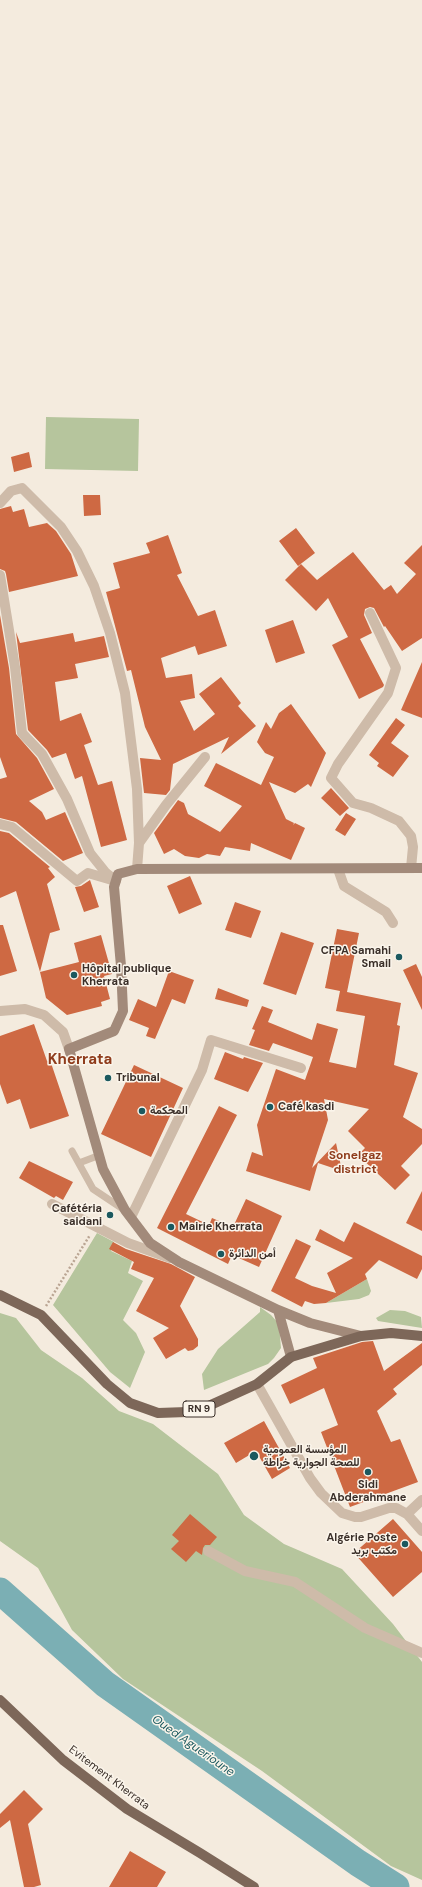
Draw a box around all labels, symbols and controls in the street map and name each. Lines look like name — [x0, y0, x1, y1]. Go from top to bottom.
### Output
place label: CFPA Samahi Smail — [321, 944, 391, 970]
marker: CFPA Samahi Smail — [394, 952, 404, 962]
place label: Hôpital publique Kherrata — [82, 962, 171, 988]
marker: Hôpital publique Kherrata — [69, 970, 79, 980]
district label: Kherrata — [48, 1051, 112, 1069]
place label: Tribunal — [116, 1071, 160, 1085]
marker: Tribunal — [103, 1073, 113, 1083]
place label: Café kasdi — [278, 1100, 334, 1114]
marker: Café kasdi — [265, 1102, 275, 1112]
place label: المحكمة — [150, 1104, 188, 1118]
marker: المحكمة — [137, 1106, 147, 1116]
district label: Sonelgaz district — [329, 1149, 381, 1177]
place label: Cafétéria saidani — [52, 1202, 102, 1228]
marker: Cafétéria saidani — [105, 1210, 115, 1220]
place label: Mairie Kherrata — [179, 1220, 262, 1234]
marker: Mairie Kherrata — [166, 1222, 176, 1232]
place label: أمن الدائرة — [229, 1247, 276, 1261]
marker: أمن الدائرة — [216, 1249, 226, 1259]
road number: RN 9 — [183, 1401, 215, 1417]
place label: المؤسسة العمومية للصحة الجوارية خراطة — [263, 1443, 360, 1469]
marker: المؤسسة العمومية للصحة الجوارية خراطة — [248, 1450, 260, 1462]
marker: Sidi Abderahmane — [363, 1467, 373, 1477]
place label: Sidi Abderahmane — [330, 1478, 406, 1504]
place label: Algérie Poste مكتب بريد — [326, 1531, 397, 1557]
marker: Algérie Poste مكتب بريد — [400, 1539, 410, 1549]
water label: Oued Aguerioune — [149, 1712, 237, 1780]
street label: Evitement Kherrata — [66, 1743, 152, 1813]

